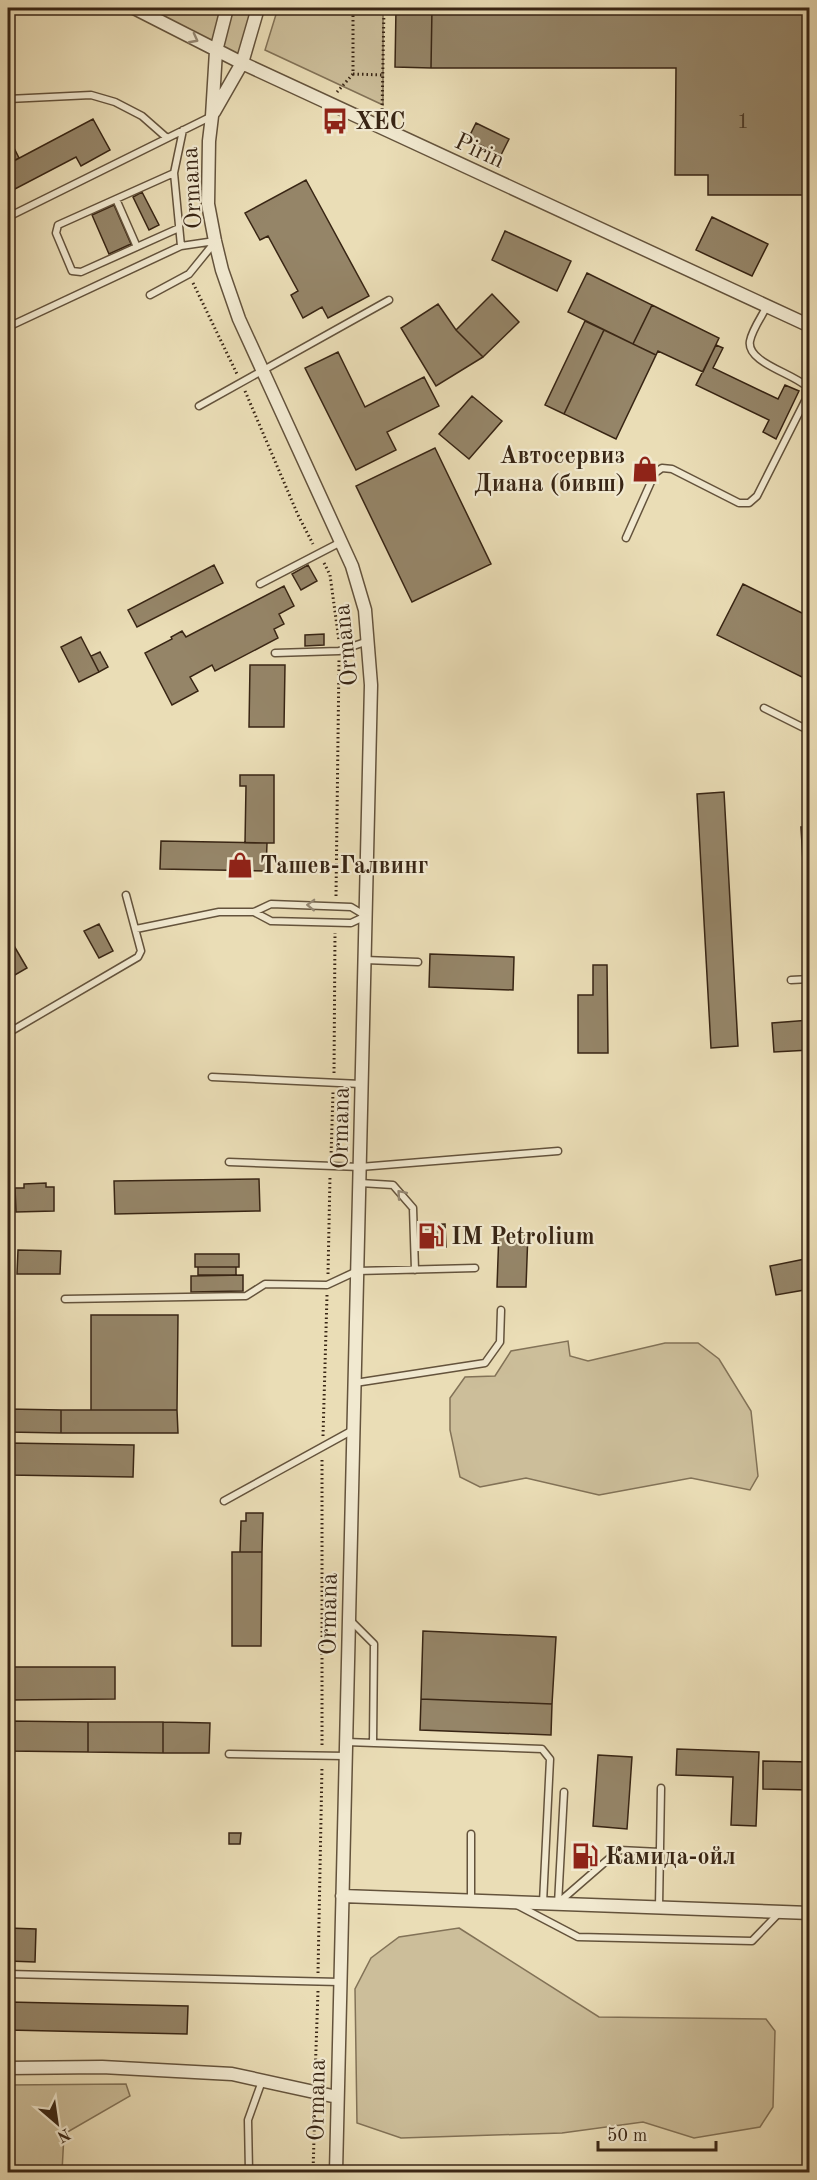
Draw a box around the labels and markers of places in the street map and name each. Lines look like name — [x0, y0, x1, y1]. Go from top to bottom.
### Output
bus stop icon: ХЕС — [320, 106, 350, 136]
place label: ХЕС — [355, 111, 405, 135]
place label: Автосервиз Диана (бивш) — [474, 445, 625, 497]
shop icon: Автосервиз Диана (бивш) — [630, 454, 660, 484]
shop icon: Ташев-Галвинг — [225, 850, 255, 880]
place label: Ташев-Галвинг — [260, 855, 428, 879]
fuel station icon: IM Petrolium — [416, 1221, 446, 1251]
place label: IM Petrolium — [451, 1226, 595, 1250]
fuel station icon: Камида-ойл — [570, 1841, 600, 1871]
place label: Камида-ойл — [605, 1846, 736, 1870]

